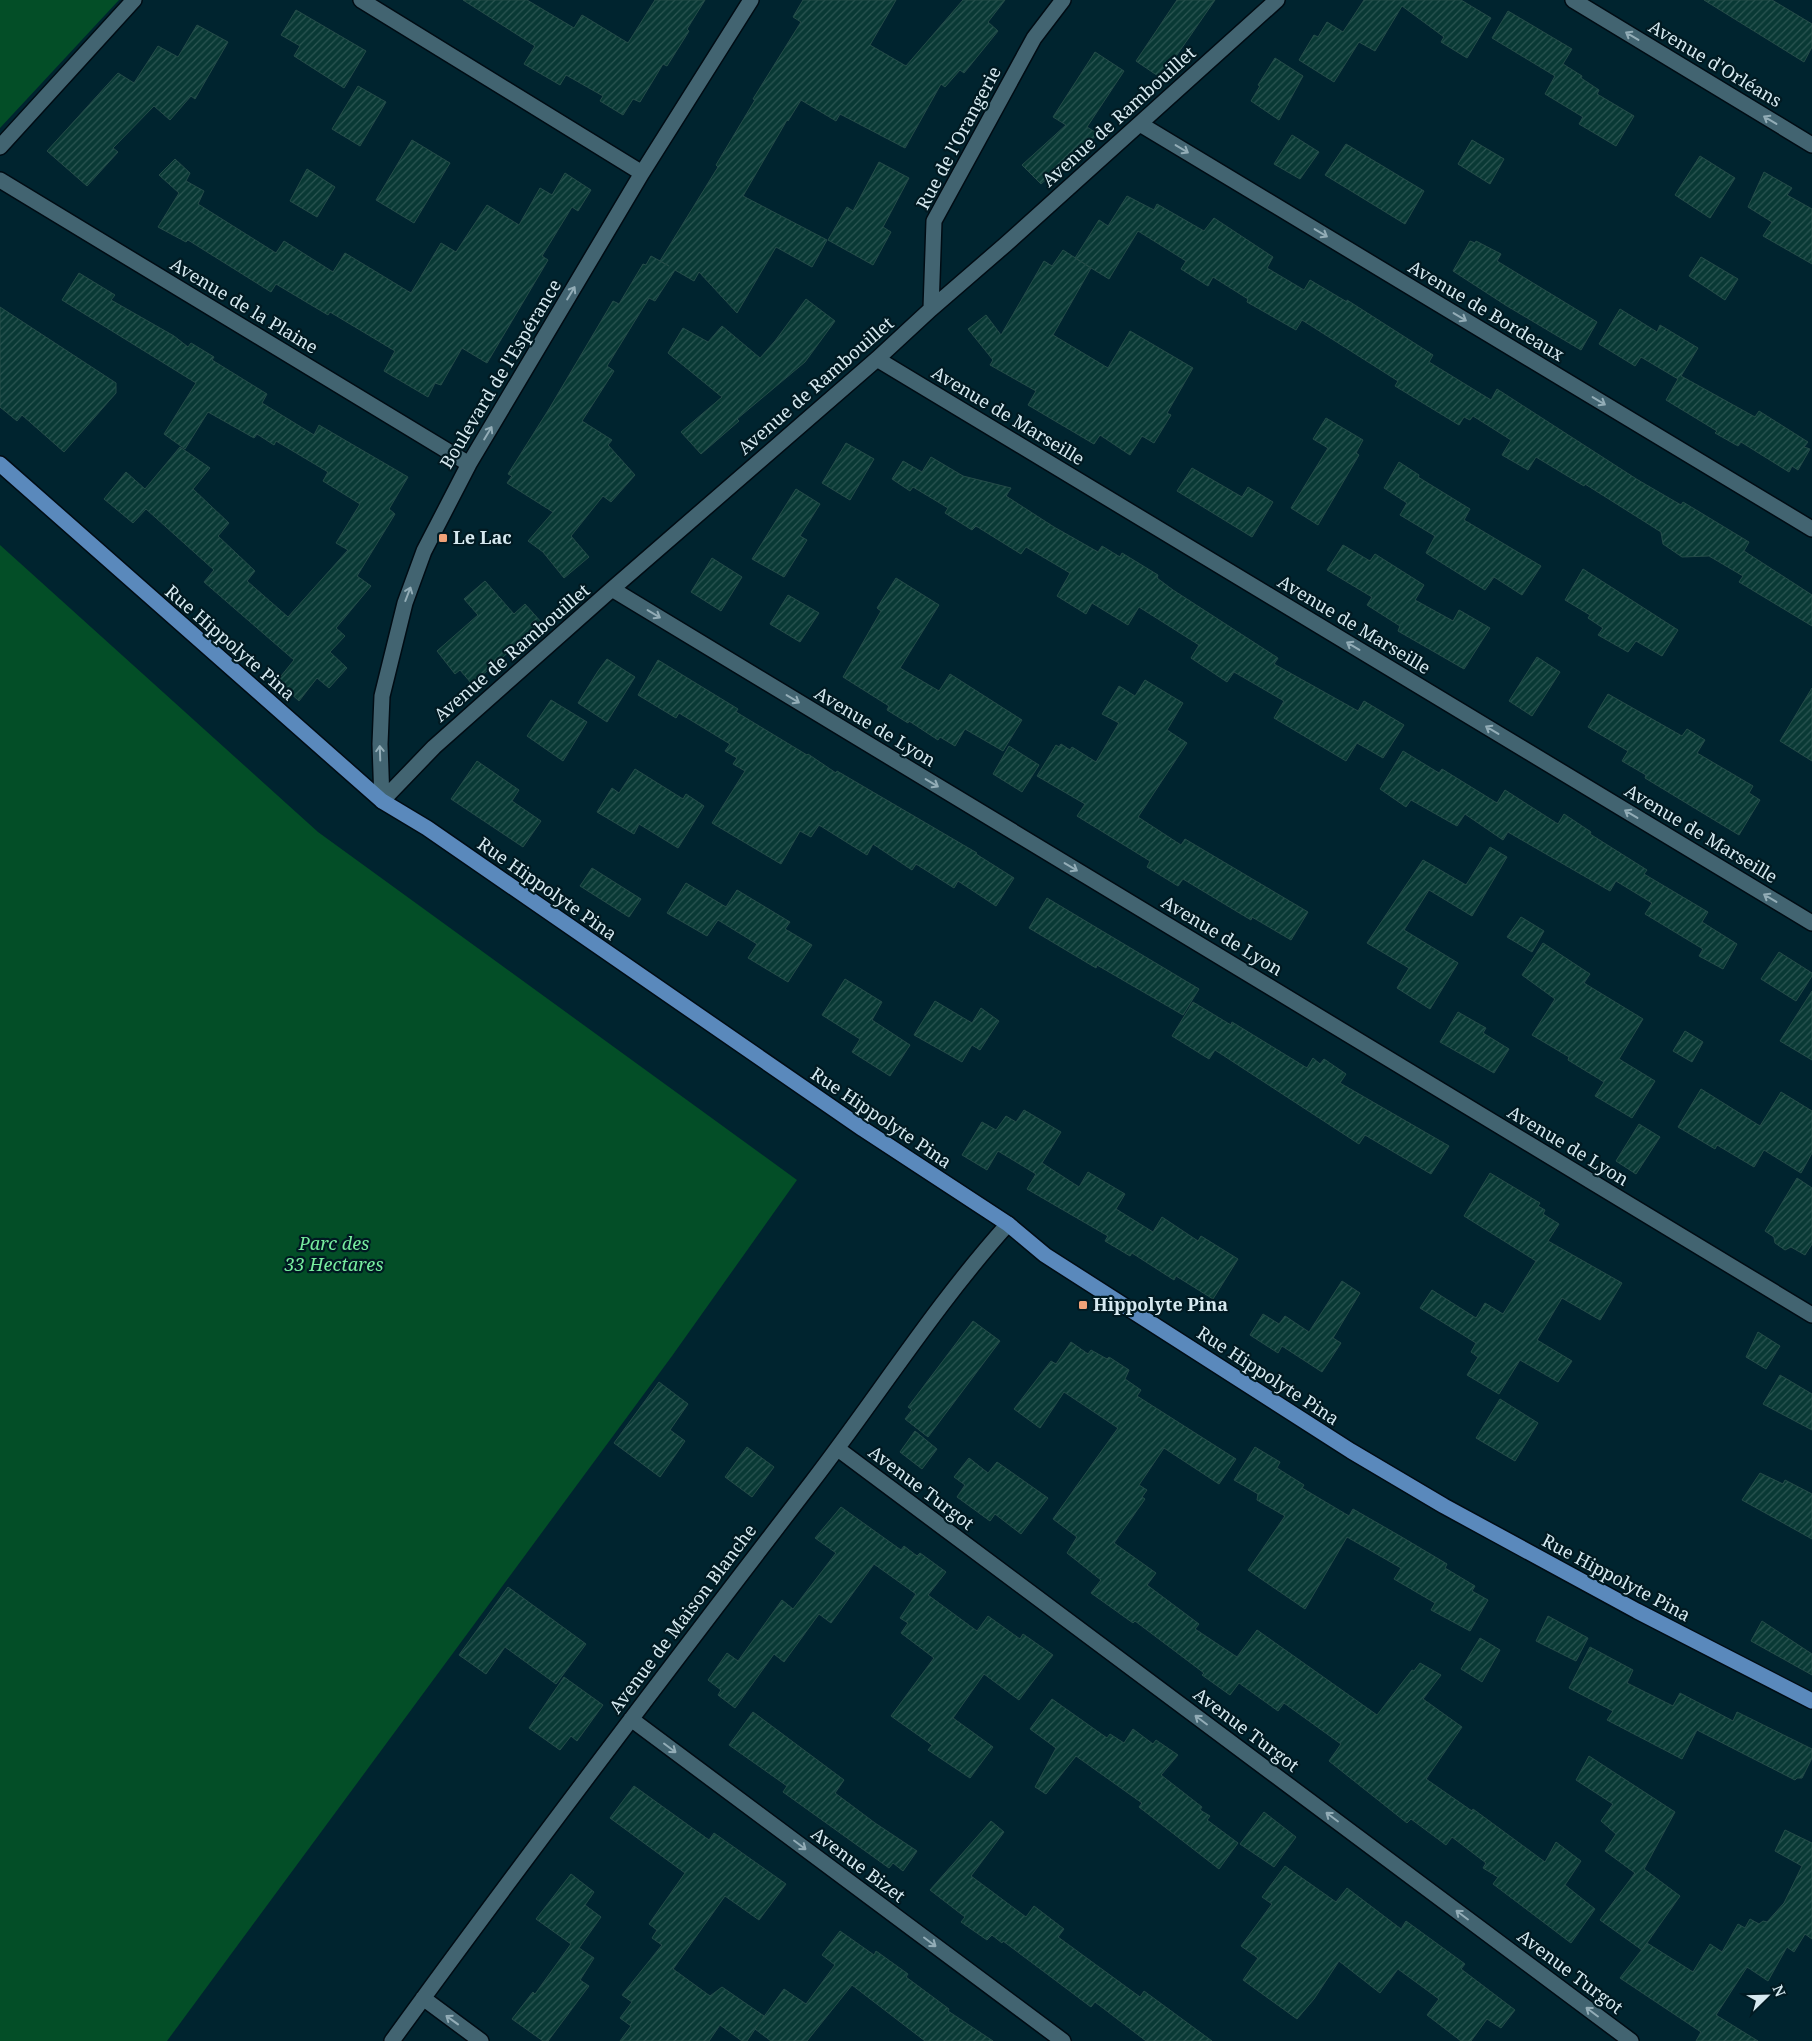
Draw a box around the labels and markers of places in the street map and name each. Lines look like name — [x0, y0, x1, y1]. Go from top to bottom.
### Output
place label: Le Lac — [453, 525, 512, 549]
marker: Le Lac — [437, 532, 449, 544]
place label: Hippolyte Pina — [1093, 1292, 1228, 1316]
marker: Hippolyte Pina — [1077, 1299, 1089, 1311]

